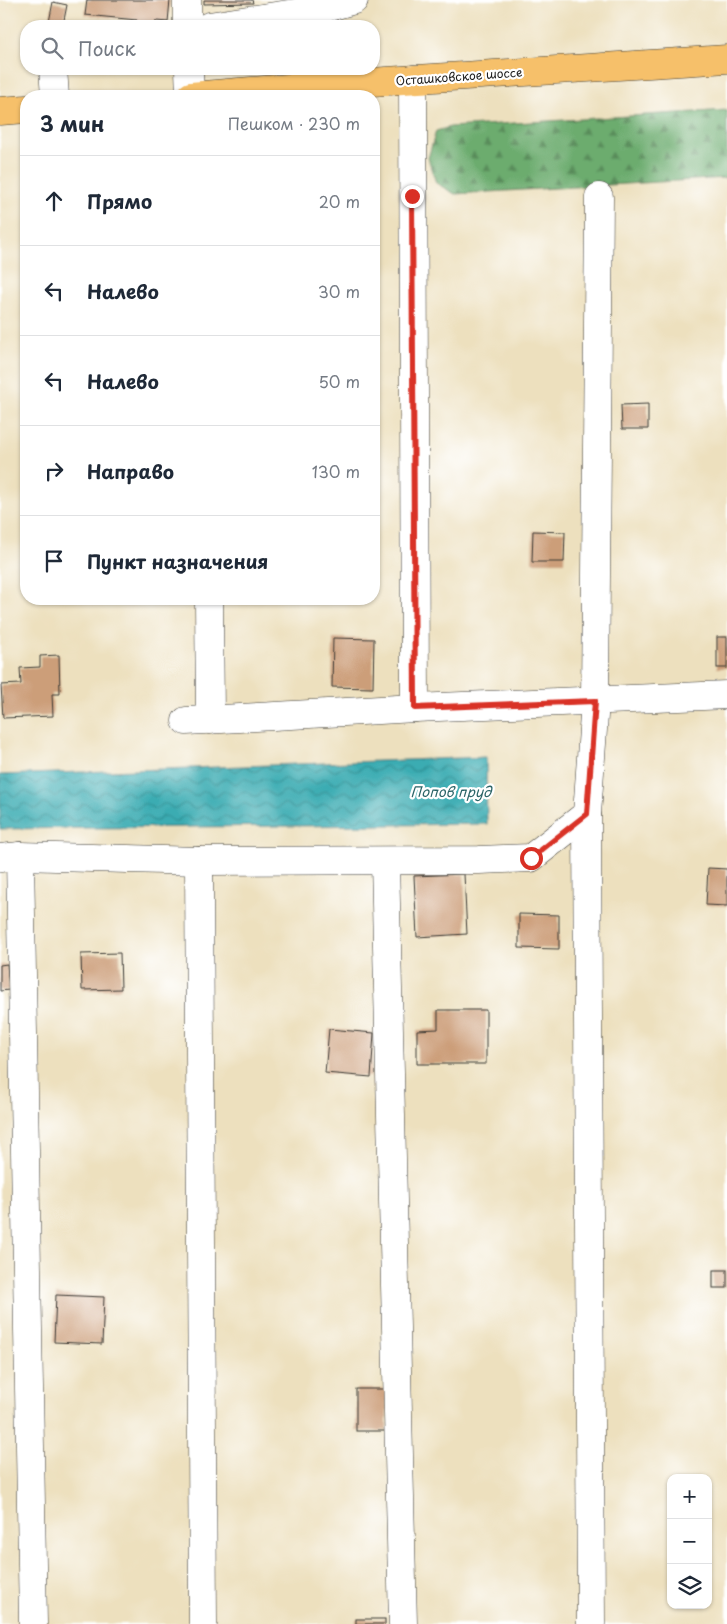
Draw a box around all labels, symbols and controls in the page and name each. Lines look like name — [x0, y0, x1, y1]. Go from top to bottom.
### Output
search box — [20, 20, 380, 75]
icon: search — [38, 34, 66, 62]
text: Поиск — [78, 34, 136, 62]
street label: Осташковское шоссе — [395, 63, 523, 89]
text: 3 мин — [40, 107, 104, 139]
text: Пешком · 230 m — [228, 111, 360, 135]
route end — [401, 185, 424, 208]
icon: ahead — [40, 187, 68, 215]
text: Прямо — [87, 187, 152, 215]
text: 20 m — [319, 189, 360, 213]
icon: left — [40, 277, 68, 305]
text: Налево — [87, 277, 159, 305]
text: 30 m — [318, 279, 360, 303]
icon: left — [40, 367, 68, 395]
text: Налево — [87, 367, 159, 395]
text: 50 m — [319, 369, 360, 393]
icon: right — [40, 457, 68, 485]
text: Направо — [87, 457, 174, 485]
text: 130 m — [312, 459, 360, 483]
icon: arrive — [40, 547, 68, 575]
text: Пункт назначения — [87, 547, 268, 575]
water label: Попов пруд — [411, 781, 493, 802]
route start — [520, 847, 543, 870]
map controls — [667, 1474, 712, 1609]
button: + — [667, 1474, 712, 1519]
button: − — [667, 1519, 712, 1564]
button: layers — [667, 1564, 712, 1609]

